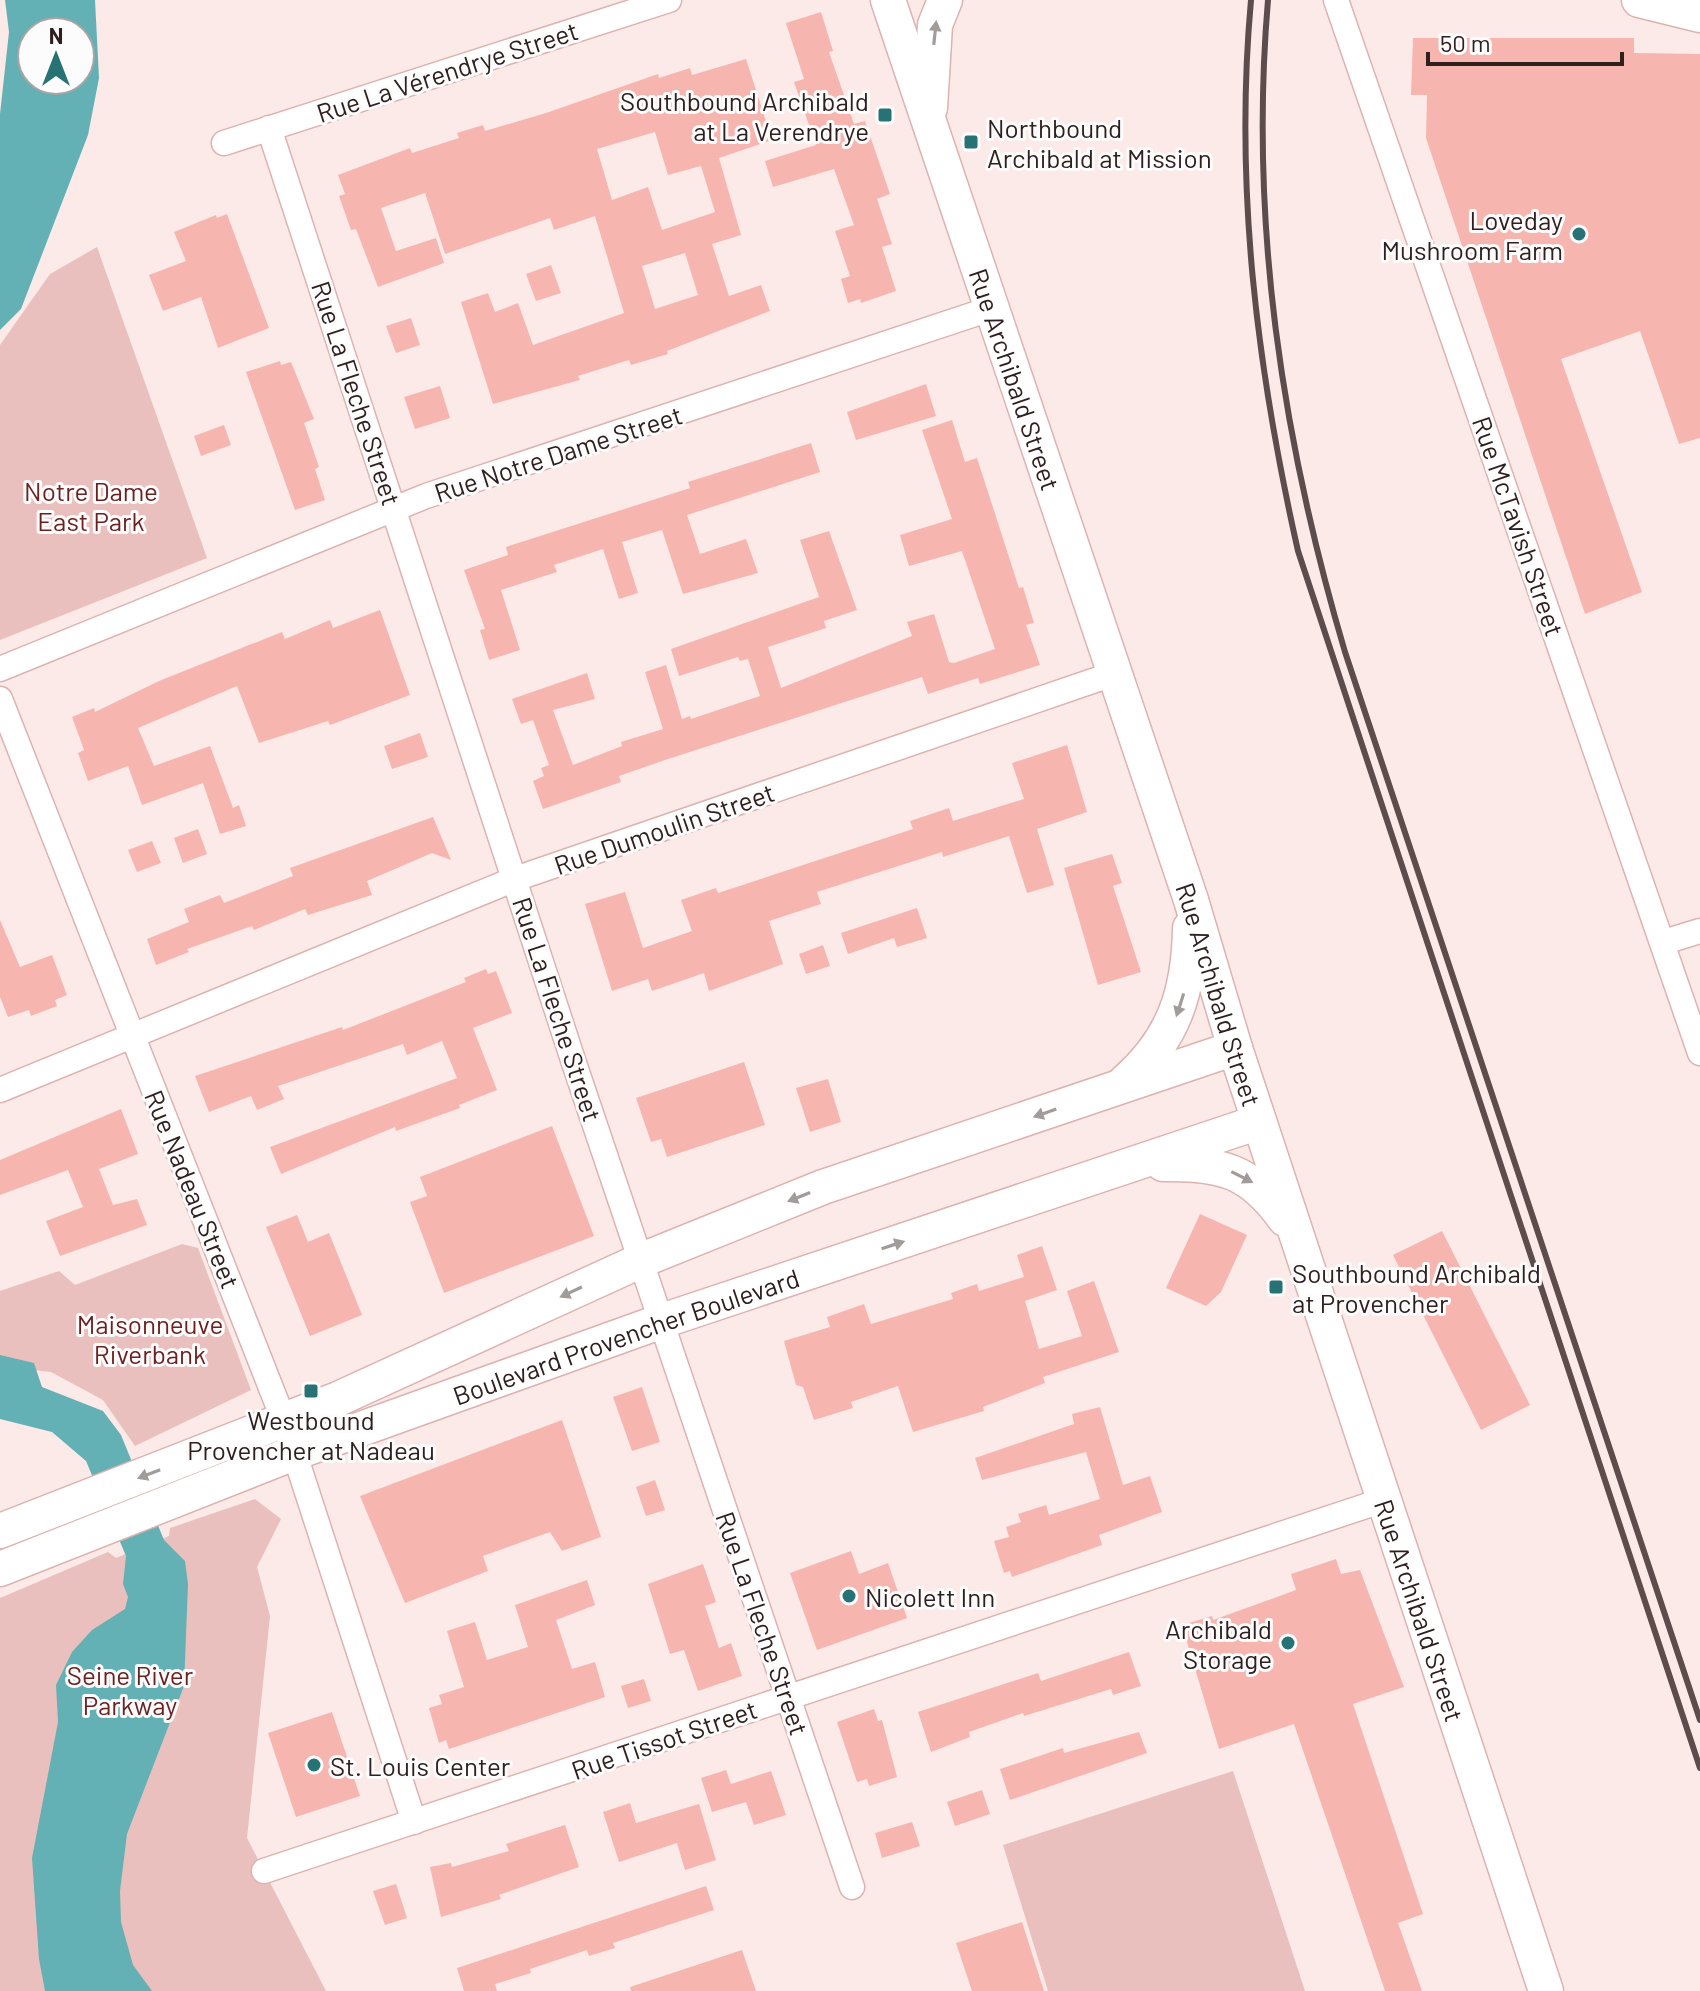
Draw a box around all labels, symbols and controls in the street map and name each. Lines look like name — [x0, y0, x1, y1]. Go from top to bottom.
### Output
street label: Rue La Vérendrye Street — [312, 14, 582, 128]
north arrow — [16, 16, 96, 96]
scale bar — [1428, 16, 1622, 66]
one-way arrow — [929, 20, 942, 45]
text: N — [49, 22, 63, 48]
text: 50 m — [1440, 28, 1491, 57]
place label: Southbound Archibald at La Verendrye — [620, 85, 869, 146]
marker: Southbound Archibald at La Verendrye — [876, 106, 894, 124]
place label: Northbound Archibald at Mission — [987, 112, 1212, 173]
marker: Northbound Archibald at Mission — [962, 133, 980, 151]
place label: Loveday Mushroom Farm — [1381, 204, 1563, 265]
marker: Loveday Mushroom Farm — [1570, 225, 1588, 243]
street label: Rue Archibald Street — [964, 264, 1067, 494]
street label: Rue La Fleche Street — [306, 277, 408, 509]
street label: Rue Notre Dame Street — [430, 398, 686, 508]
street label: Rue McTavish Street — [1467, 412, 1571, 640]
park label: Notre Dame East Park — [24, 475, 158, 536]
street label: Rue Dumoulin Street — [550, 776, 778, 880]
street label: Rue Archibald Street — [1171, 878, 1269, 1110]
street label: Rue La Fleche Street — [507, 893, 609, 1125]
one-way arrow — [1174, 993, 1186, 1017]
street label: Rue Nadeau Street — [139, 1085, 247, 1293]
one-way arrow — [1033, 1107, 1057, 1119]
one-way arrow — [1230, 1170, 1253, 1183]
one-way arrow — [787, 1191, 811, 1204]
one-way arrow — [881, 1238, 905, 1250]
place label: Southbound Archibald at Provencher — [1292, 1257, 1541, 1318]
street label: Boulevard Provencher Boulevard — [448, 1261, 803, 1410]
marker: Southbound Archibald at Provencher — [1267, 1278, 1285, 1296]
one-way arrow — [559, 1286, 583, 1299]
park label: Maisonneuve Riverbank — [77, 1308, 223, 1369]
marker: Westbound Provencher at Nadeau — [302, 1382, 320, 1400]
place label: Westbound Provencher at Nadeau — [187, 1404, 435, 1465]
one-way arrow — [137, 1468, 161, 1481]
street label: Rue Archibald Street — [1369, 1495, 1471, 1725]
street label: Rue La Fleche Street — [710, 1507, 816, 1739]
place label: Nicolett Inn — [865, 1581, 995, 1612]
marker: Nicolett Inn — [840, 1587, 858, 1605]
place label: Archibald Storage — [1165, 1613, 1272, 1674]
marker: Archibald Storage — [1279, 1634, 1297, 1652]
park label: Seine River Parkway — [67, 1659, 194, 1720]
street label: Rue Tissot Street — [567, 1693, 761, 1785]
place label: St. Louis Center — [330, 1750, 511, 1781]
marker: St. Louis Center — [305, 1756, 323, 1774]

